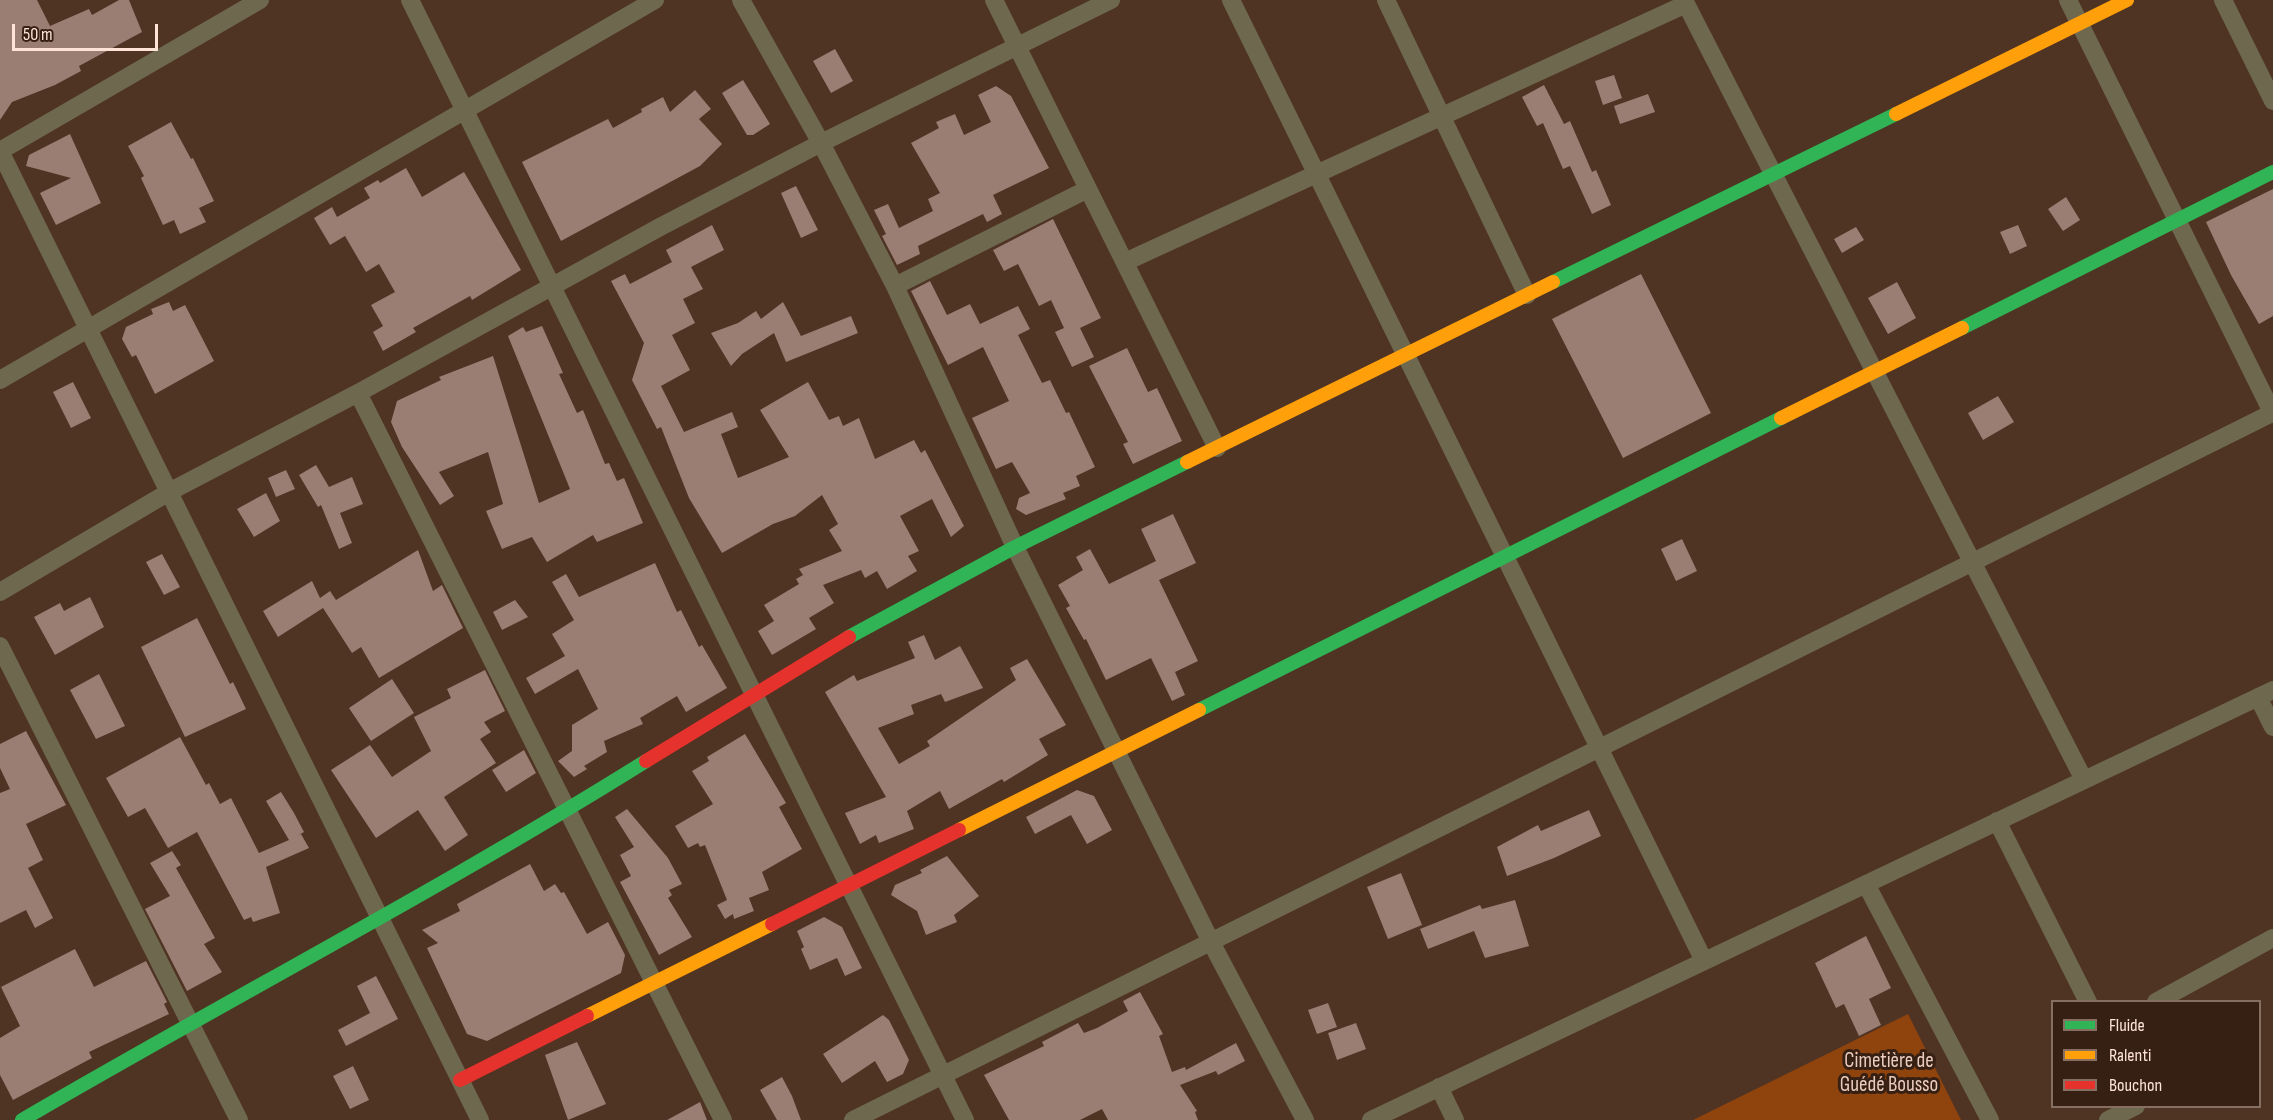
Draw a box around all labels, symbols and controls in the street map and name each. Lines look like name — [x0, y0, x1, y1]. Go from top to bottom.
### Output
scale bar — [15, 12, 160, 50]
text: 50 m — [23, 24, 53, 45]
legend — [2051, 1000, 2261, 1108]
text: Fluide — [2109, 1015, 2145, 1036]
text: Ralenti — [2109, 1045, 2151, 1066]
park label: Cimetière de Guédé Bousso — [1840, 1049, 1938, 1099]
text: Bouchon — [2109, 1075, 2162, 1096]

